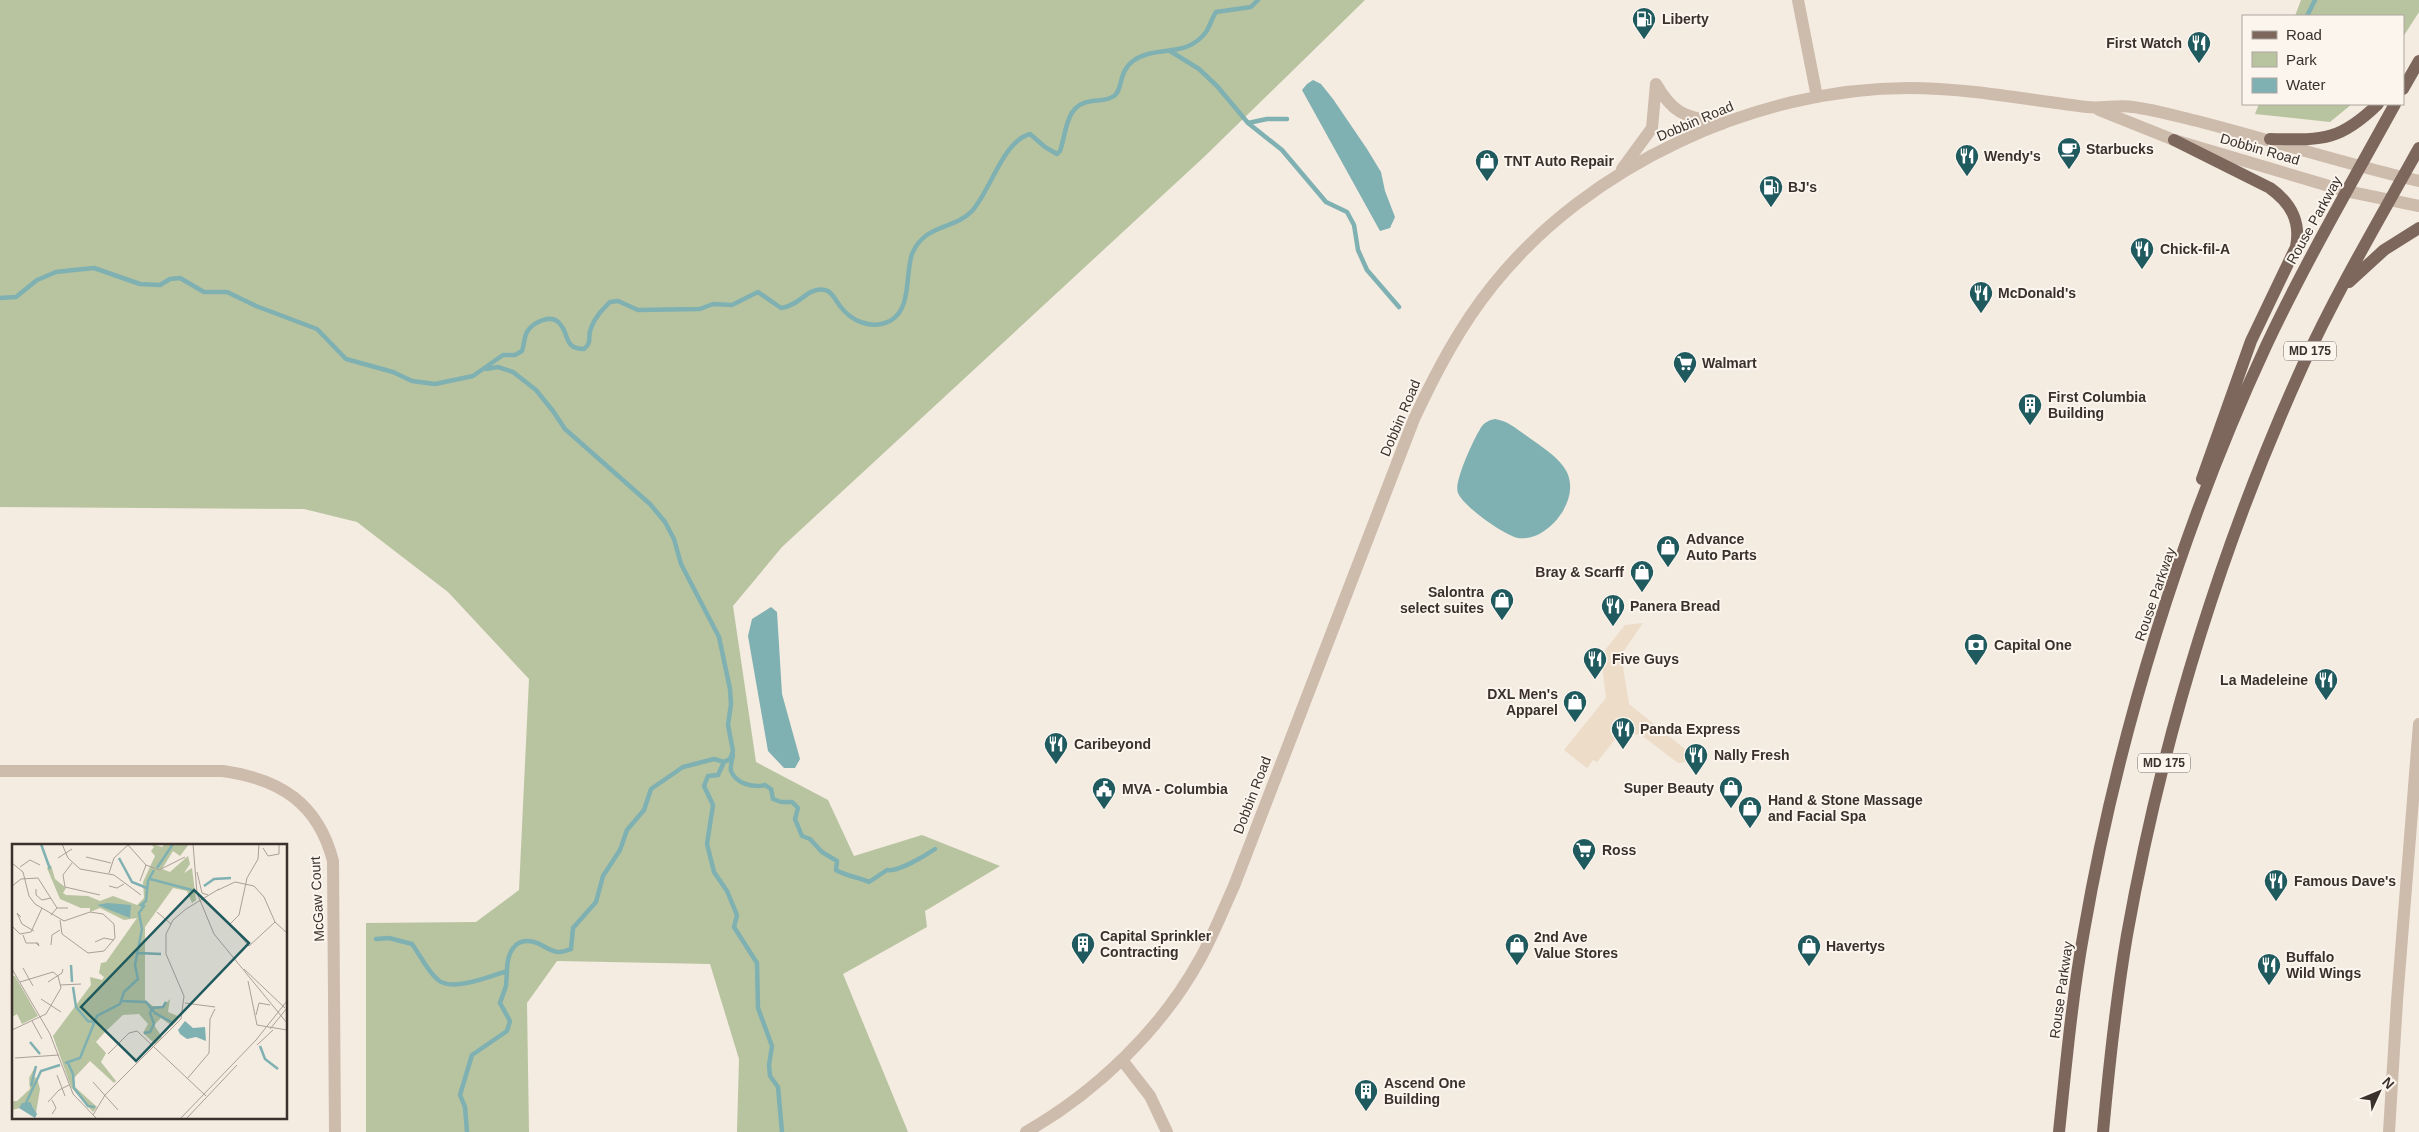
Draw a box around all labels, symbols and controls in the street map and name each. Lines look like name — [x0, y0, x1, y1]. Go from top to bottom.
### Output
fuel station icon: Liberty — [1631, 6, 1657, 40]
place label: Liberty — [1662, 11, 1709, 27]
legend — [2242, 15, 2404, 105]
text: Road — [2286, 26, 2322, 43]
restaurant icon: First Watch — [2186, 30, 2212, 64]
place label: First Watch — [2106, 35, 2182, 51]
text: Park — [2286, 51, 2317, 68]
text: Water — [2286, 76, 2325, 93]
street label: Dobbin Road — [1654, 98, 1736, 144]
street label: Dobbin Road — [2219, 130, 2301, 168]
cafe icon: Starbucks — [2056, 136, 2082, 170]
place label: Starbucks — [2086, 141, 2154, 157]
restaurant icon: Wendy's — [1954, 143, 1980, 177]
shop icon: TNT Auto Repair — [1474, 148, 1500, 182]
place label: Wendy's — [1984, 148, 2041, 164]
place label: TNT Auto Repair — [1504, 153, 1614, 169]
street label: Rouse Parkway — [2283, 173, 2345, 267]
fuel station icon: BJ's — [1758, 174, 1784, 208]
place label: BJ's — [1788, 179, 1817, 195]
restaurant icon: Chick-fil-A — [2129, 236, 2155, 270]
place label: Chick-fil-A — [2160, 241, 2230, 257]
restaurant icon: McDonald's — [1968, 280, 1994, 314]
place label: McDonald's — [1998, 285, 2076, 301]
road number: MD 175 — [2284, 342, 2336, 361]
supermarket icon: Walmart — [1672, 350, 1698, 384]
place label: Walmart — [1702, 355, 1757, 371]
street label: Dobbin Road — [1377, 377, 1423, 459]
place label: First Columbia Building — [2048, 389, 2146, 421]
building icon: First Columbia Building — [2017, 392, 2043, 426]
place label: Advance Auto Parts — [1686, 531, 1757, 563]
shop icon: Advance Auto Parts — [1655, 534, 1681, 568]
street label: Rouse Parkway — [2131, 545, 2179, 643]
shop icon: Bray & Scarff — [1629, 559, 1655, 593]
place label: Bray & Scarff — [1535, 564, 1624, 580]
place label: Salontra select suites — [1400, 584, 1484, 616]
shop icon: Salontra select suites — [1489, 587, 1515, 621]
restaurant icon: Panera Bread — [1600, 593, 1626, 627]
place label: Panera Bread — [1630, 598, 1720, 614]
bank icon: Capital One — [1963, 632, 1989, 666]
place label: Capital One — [1994, 637, 2072, 653]
restaurant icon: Five Guys — [1582, 646, 1608, 680]
place label: Five Guys — [1612, 651, 1679, 667]
restaurant icon: La Madeleine — [2313, 667, 2339, 701]
place label: La Madeleine — [2220, 672, 2308, 688]
place label: DXL Men's Apparel — [1487, 686, 1558, 718]
shop icon: DXL Men's Apparel — [1562, 689, 1588, 723]
restaurant icon: Panda Express — [1610, 716, 1636, 750]
place label: Panda Express — [1640, 721, 1741, 737]
restaurant icon: Caribeyond — [1043, 731, 1069, 765]
place label: Caribeyond — [1074, 736, 1151, 752]
restaurant icon: Nally Fresh — [1683, 742, 1709, 776]
place label: Nally Fresh — [1714, 747, 1789, 763]
street label: Dobbin Road — [1230, 754, 1274, 836]
road number: MD 175 — [2138, 754, 2190, 772]
shop icon: Super Beauty — [1718, 775, 1744, 809]
public building icon: MVA - Columbia — [1091, 776, 1117, 810]
place label: Super Beauty — [1624, 780, 1714, 796]
place label: MVA - Columbia — [1122, 781, 1228, 797]
place label: Hand & Stone Massage and Facial Spa — [1768, 792, 1923, 824]
shop icon: Hand & Stone Massage and Facial Spa — [1737, 795, 1763, 829]
supermarket icon: Ross — [1571, 837, 1597, 871]
place label: Ross — [1602, 842, 1636, 858]
inset map — [12, 844, 288, 1120]
street label: McGaw Court — [307, 856, 327, 942]
restaurant icon: Famous Dave's — [2263, 868, 2289, 902]
place label: Famous Dave's — [2294, 873, 2396, 889]
place label: Capital Sprinkler Contracting — [1100, 928, 1212, 960]
place label: 2nd Ave Value Stores — [1534, 929, 1618, 961]
building icon: Capital Sprinkler Contracting — [1070, 931, 1096, 965]
shop icon: 2nd Ave Value Stores — [1504, 932, 1530, 966]
shop icon: Havertys — [1796, 933, 1822, 967]
place label: Havertys — [1826, 938, 1885, 954]
street label: Rouse Parkway — [2046, 940, 2076, 1040]
place label: Buffalo Wild Wings — [2286, 949, 2361, 981]
restaurant icon: Buffalo Wild Wings — [2256, 952, 2282, 986]
north arrow — [2354, 1067, 2404, 1117]
text: N — [2379, 1074, 2398, 1092]
place label: Ascend One Building — [1384, 1075, 1466, 1107]
building icon: Ascend One Building — [1353, 1078, 1379, 1112]

